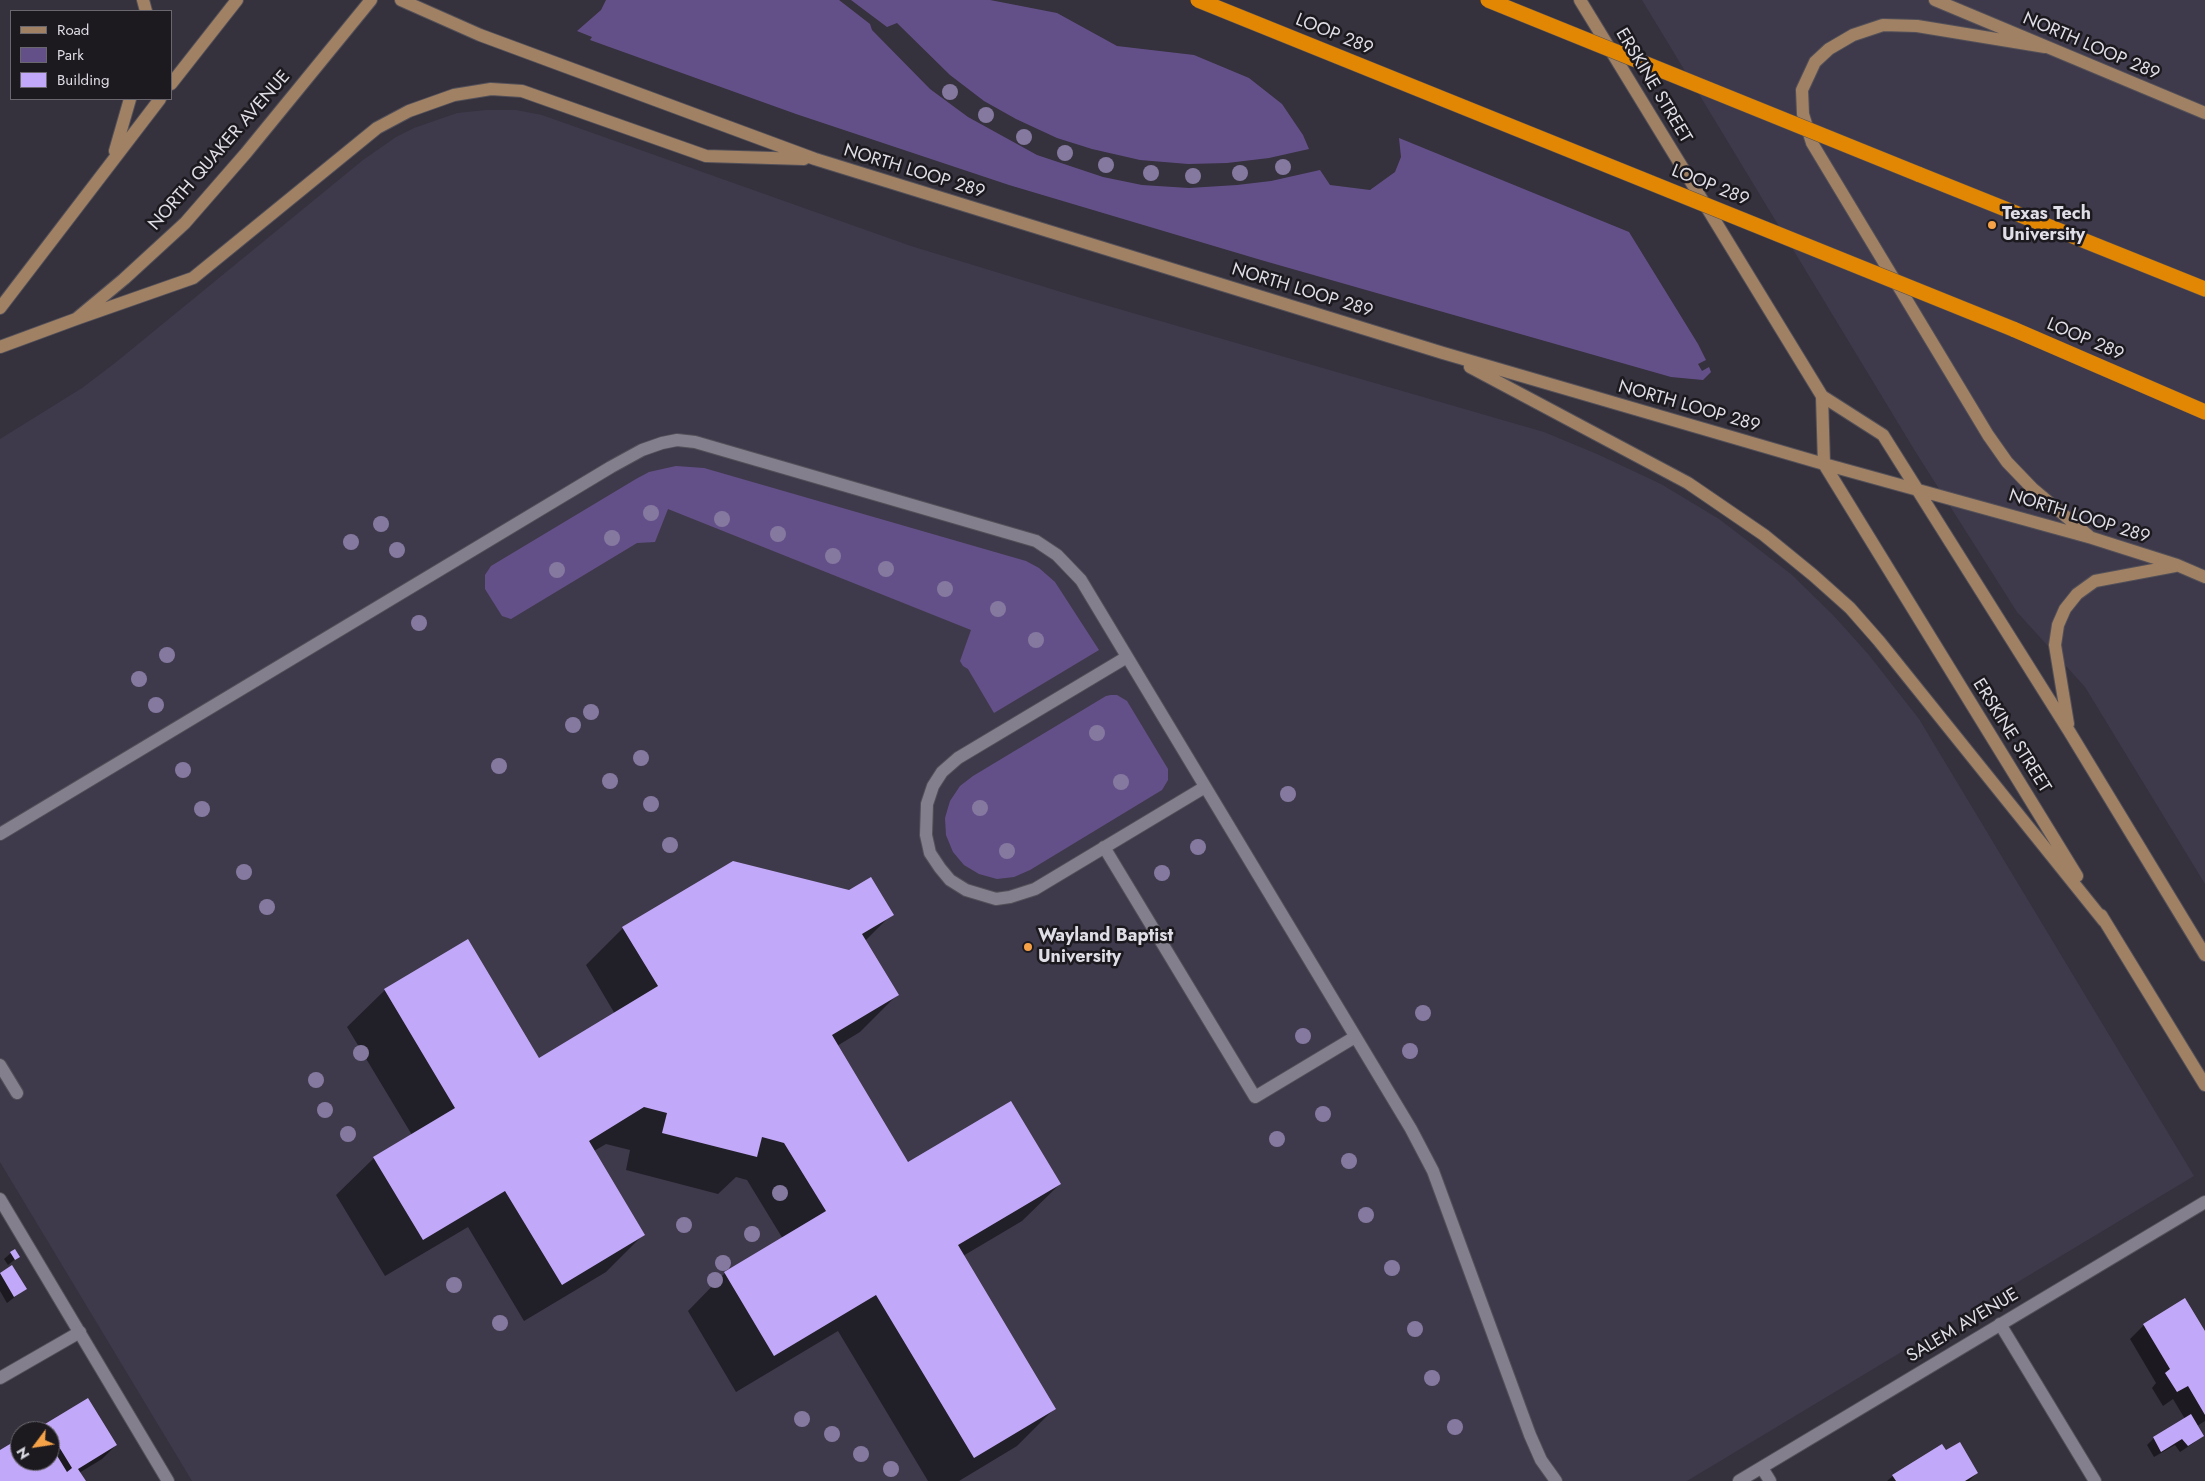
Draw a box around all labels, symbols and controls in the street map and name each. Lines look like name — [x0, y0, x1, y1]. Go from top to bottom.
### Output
street label: NORTH LOOP 289 — [2019, 8, 2163, 86]
legend — [10, 10, 172, 100]
street label: LOOP 289 — [1292, 10, 1376, 60]
text: Road — [57, 19, 89, 41]
street label: ERSKINE STREET — [1610, 25, 1696, 147]
text: Park — [57, 44, 84, 66]
street label: NORTH QUAKER AVENUE — [145, 67, 295, 235]
text: Building — [57, 69, 109, 91]
street label: NORTH LOOP 289 — [841, 140, 987, 204]
street label: LOOP 289 — [1668, 161, 1752, 211]
place label: Texas Tech University — [2002, 204, 2091, 246]
marker: Texas Tech University — [1986, 219, 1998, 231]
street label: NORTH LOOP 289 — [1229, 259, 1375, 323]
street label: LOOP 289 — [2043, 314, 2127, 366]
street label: NORTH LOOP 289 — [1616, 376, 1762, 438]
street label: NORTH LOOP 289 — [2006, 485, 2152, 549]
street label: ERSKINE STREET — [1967, 675, 2055, 797]
place label: Wayland Baptist University — [1038, 926, 1173, 969]
marker: Wayland Baptist University — [1022, 941, 1034, 953]
street label: SALEM AVENUE — [1903, 1284, 2023, 1368]
north arrow — [10, 1421, 60, 1471]
text: N — [12, 1443, 34, 1463]

